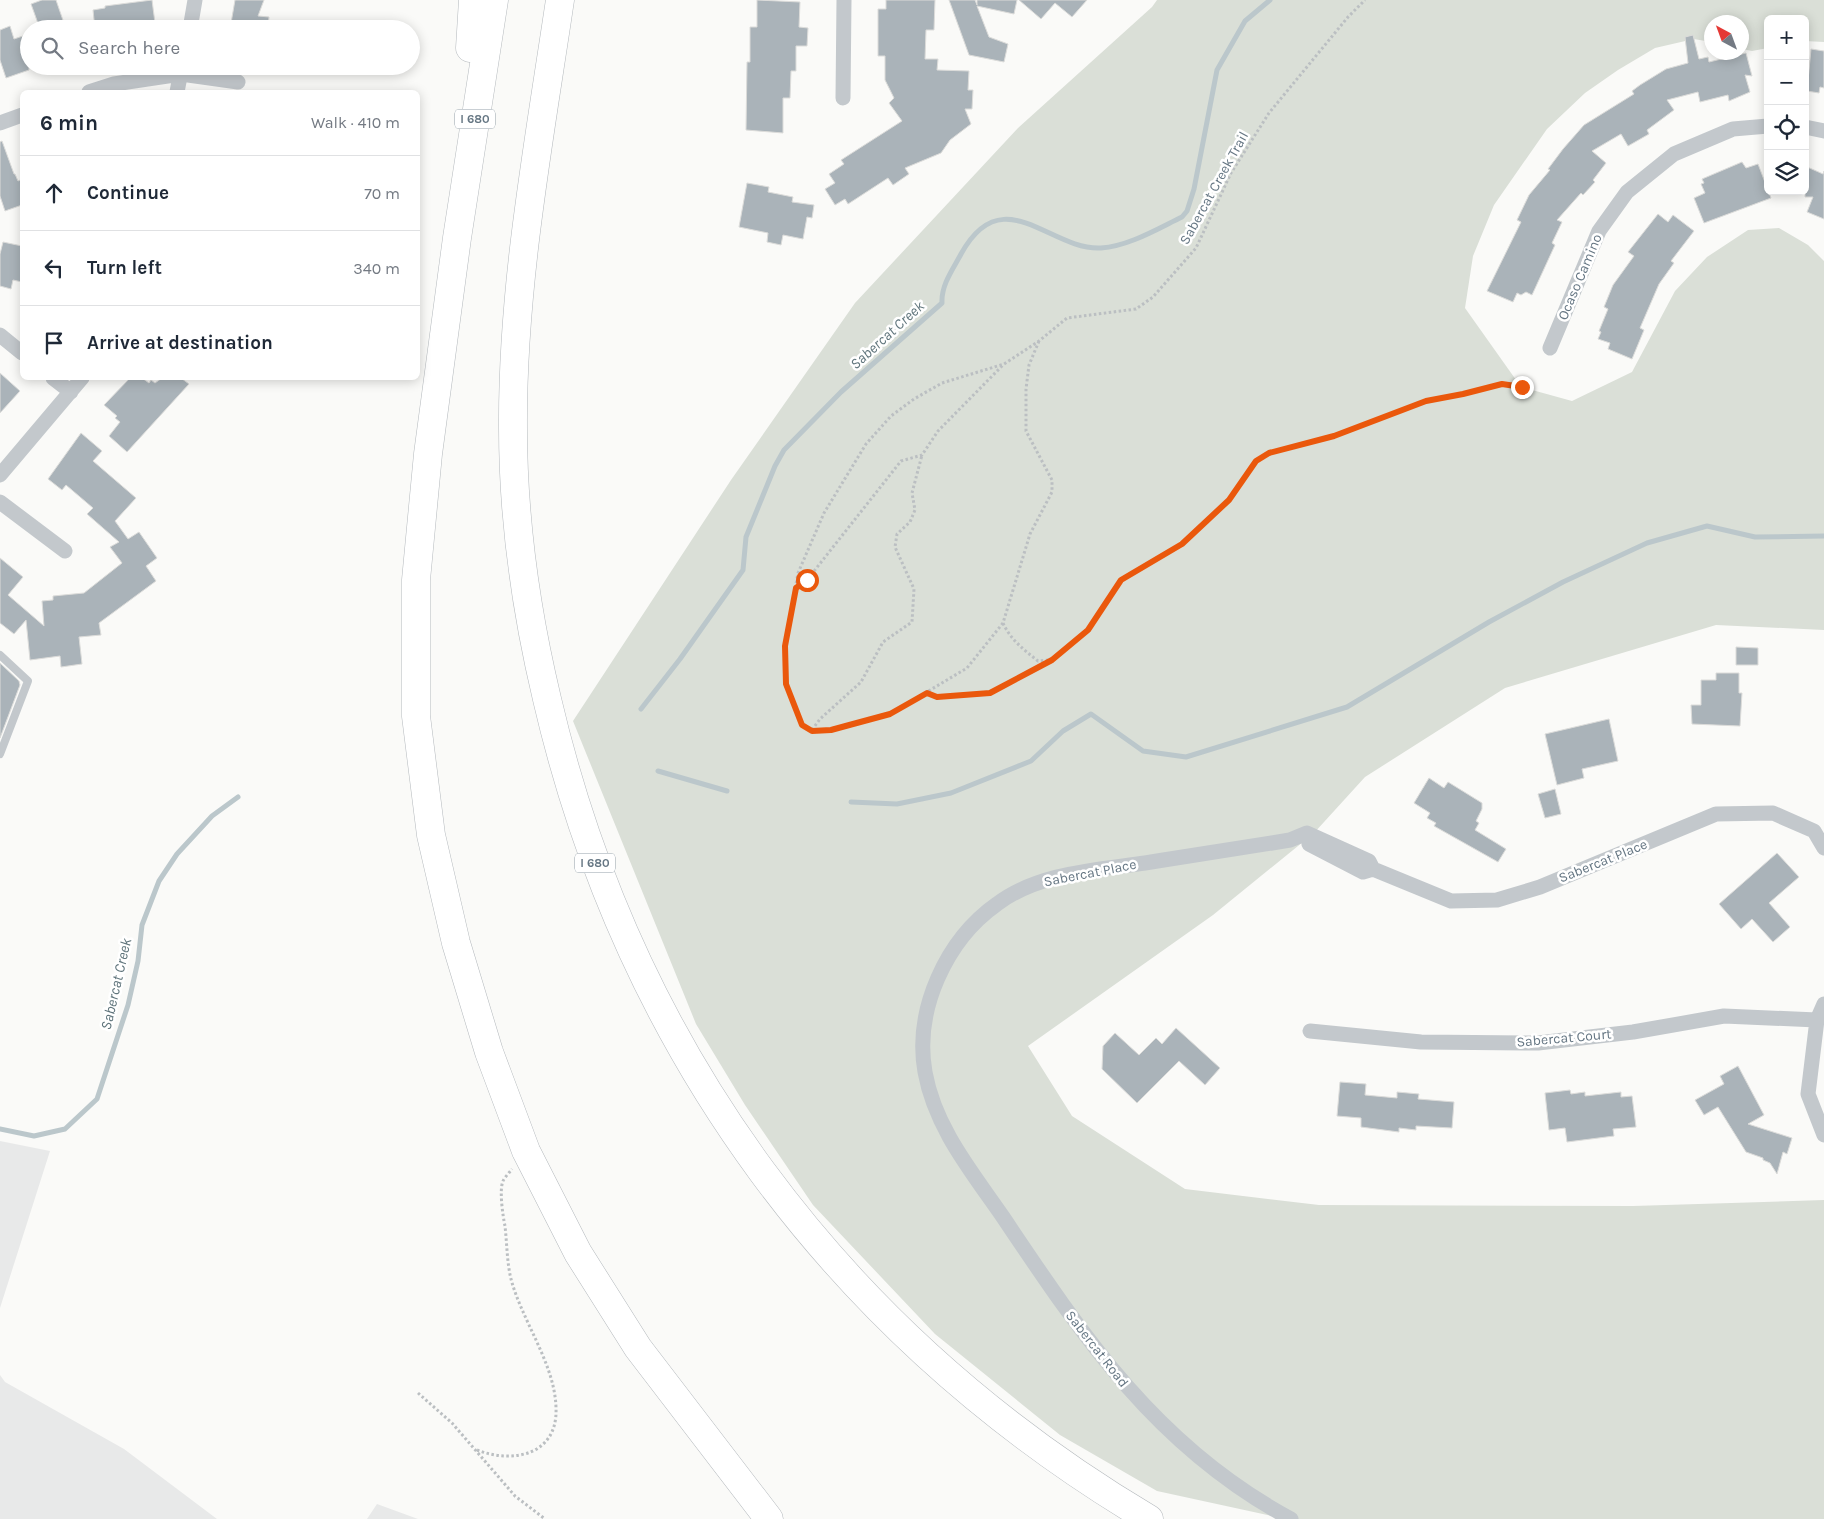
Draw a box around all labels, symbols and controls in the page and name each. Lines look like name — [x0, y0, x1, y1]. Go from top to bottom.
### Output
north arrow — [1704, 15, 1749, 60]
map controls — [1764, 15, 1809, 195]
button: + — [1764, 15, 1809, 60]
search box — [20, 20, 420, 75]
icon: search — [38, 34, 66, 62]
text: Search here — [78, 37, 180, 59]
button: − — [1764, 60, 1809, 105]
button: locate — [1764, 105, 1809, 150]
road number: I 680 — [455, 110, 495, 128]
text: 6 min — [40, 111, 98, 135]
text: Walk · 410 m — [311, 113, 400, 132]
street label: Sabercat Creek Trail — [1176, 129, 1252, 247]
button: layers — [1764, 150, 1809, 195]
icon: ahead — [40, 179, 68, 207]
text: Continue — [87, 182, 169, 204]
text: 70 m — [364, 184, 400, 203]
street label: Ocaso Camino — [1554, 231, 1606, 323]
icon: left — [40, 254, 68, 282]
text: Turn left — [87, 257, 162, 279]
text: 340 m — [353, 259, 400, 278]
water label: Sabercat Creek — [846, 297, 928, 373]
icon: arrive — [40, 329, 68, 357]
text: Arrive at destination — [87, 332, 273, 354]
route end — [1511, 376, 1534, 399]
route start — [796, 569, 819, 592]
street label: Sabercat Place — [1556, 836, 1650, 886]
road number: I 680 — [575, 854, 615, 872]
street label: Sabercat Place — [1042, 856, 1138, 890]
water label: Sabercat Creek — [97, 936, 135, 1032]
street label: Sabercat Court — [1516, 1025, 1612, 1051]
street label: Sabercat Road — [1062, 1307, 1132, 1391]

